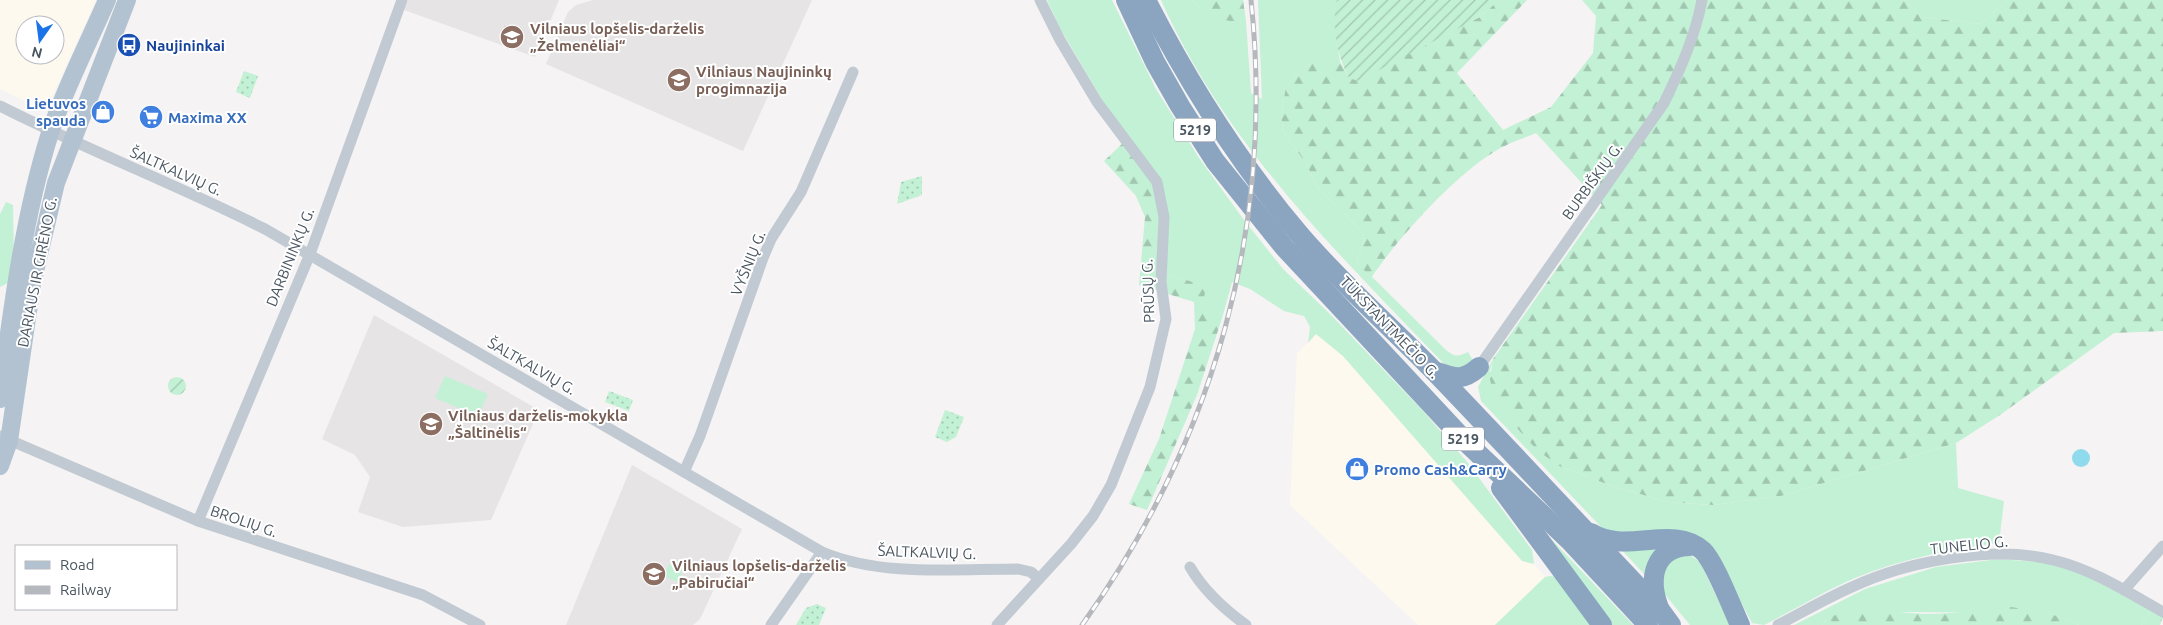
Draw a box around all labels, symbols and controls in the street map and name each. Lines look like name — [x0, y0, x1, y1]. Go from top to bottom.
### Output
north arrow — [15, 15, 65, 65]
place label: Vilniaus lopšelis-darželis „Želmenėliai“ — [530, 20, 704, 54]
school or university icon: Vilniaus lopšelis-darželis „Želmenėliai“ — [499, 24, 525, 50]
bus stop icon: Naujininkai — [116, 32, 142, 58]
place label: Naujininkai — [146, 37, 225, 54]
text: N — [30, 44, 44, 62]
place label: Vilniaus Naujininkų progimnazija — [696, 63, 832, 97]
school or university icon: Vilniaus Naujininkų progimnazija — [666, 67, 692, 93]
place label: Lietuvos spauda — [26, 95, 86, 129]
shop icon: Lietuvos spauda — [90, 99, 116, 125]
supermarket icon: Maxima XX — [138, 104, 164, 130]
place label: Maxima XX — [168, 109, 247, 126]
road number: 5219 — [1174, 118, 1216, 142]
street label: BURBIŠKIŲ G. — [1558, 139, 1626, 223]
street label: ŠALTKALVIŲ G. — [127, 143, 225, 199]
street label: DARIAUS IR GIRĖNO G. — [14, 196, 60, 348]
street label: DARBININKŲ G. — [262, 205, 318, 309]
street label: VYŠNIŲ G. — [727, 228, 769, 298]
street label: PRŪSŲ G. — [1138, 259, 1158, 323]
street label: TŪKSTANTMEČIO G. — [1337, 273, 1443, 381]
street label: ŠALTKALVIŲ G. — [485, 334, 579, 398]
place label: Vilniaus darželis-mokykla „Šaltinėlis“ — [448, 407, 628, 441]
school or university icon: Vilniaus darželis-mokykla „Šaltinėlis“ — [418, 411, 444, 437]
road number: 5219 — [1442, 428, 1484, 450]
shop icon: Promo Cash&Carry — [1344, 456, 1370, 482]
place label: Promo Cash&Carry — [1374, 461, 1507, 478]
street label: BROLIŲ G. — [208, 502, 280, 540]
street label: TUNELIO G. — [1929, 532, 2009, 558]
street label: ŠALTKALVIŲ G. — [877, 542, 977, 562]
legend — [15, 545, 178, 610]
text: Road — [60, 556, 95, 573]
place label: Vilniaus lopšelis-darželis „Pabiručiai“ — [672, 557, 846, 591]
school or university icon: Vilniaus lopšelis-darželis „Pabiručiai“ — [641, 561, 667, 587]
text: Railway — [60, 581, 111, 598]

